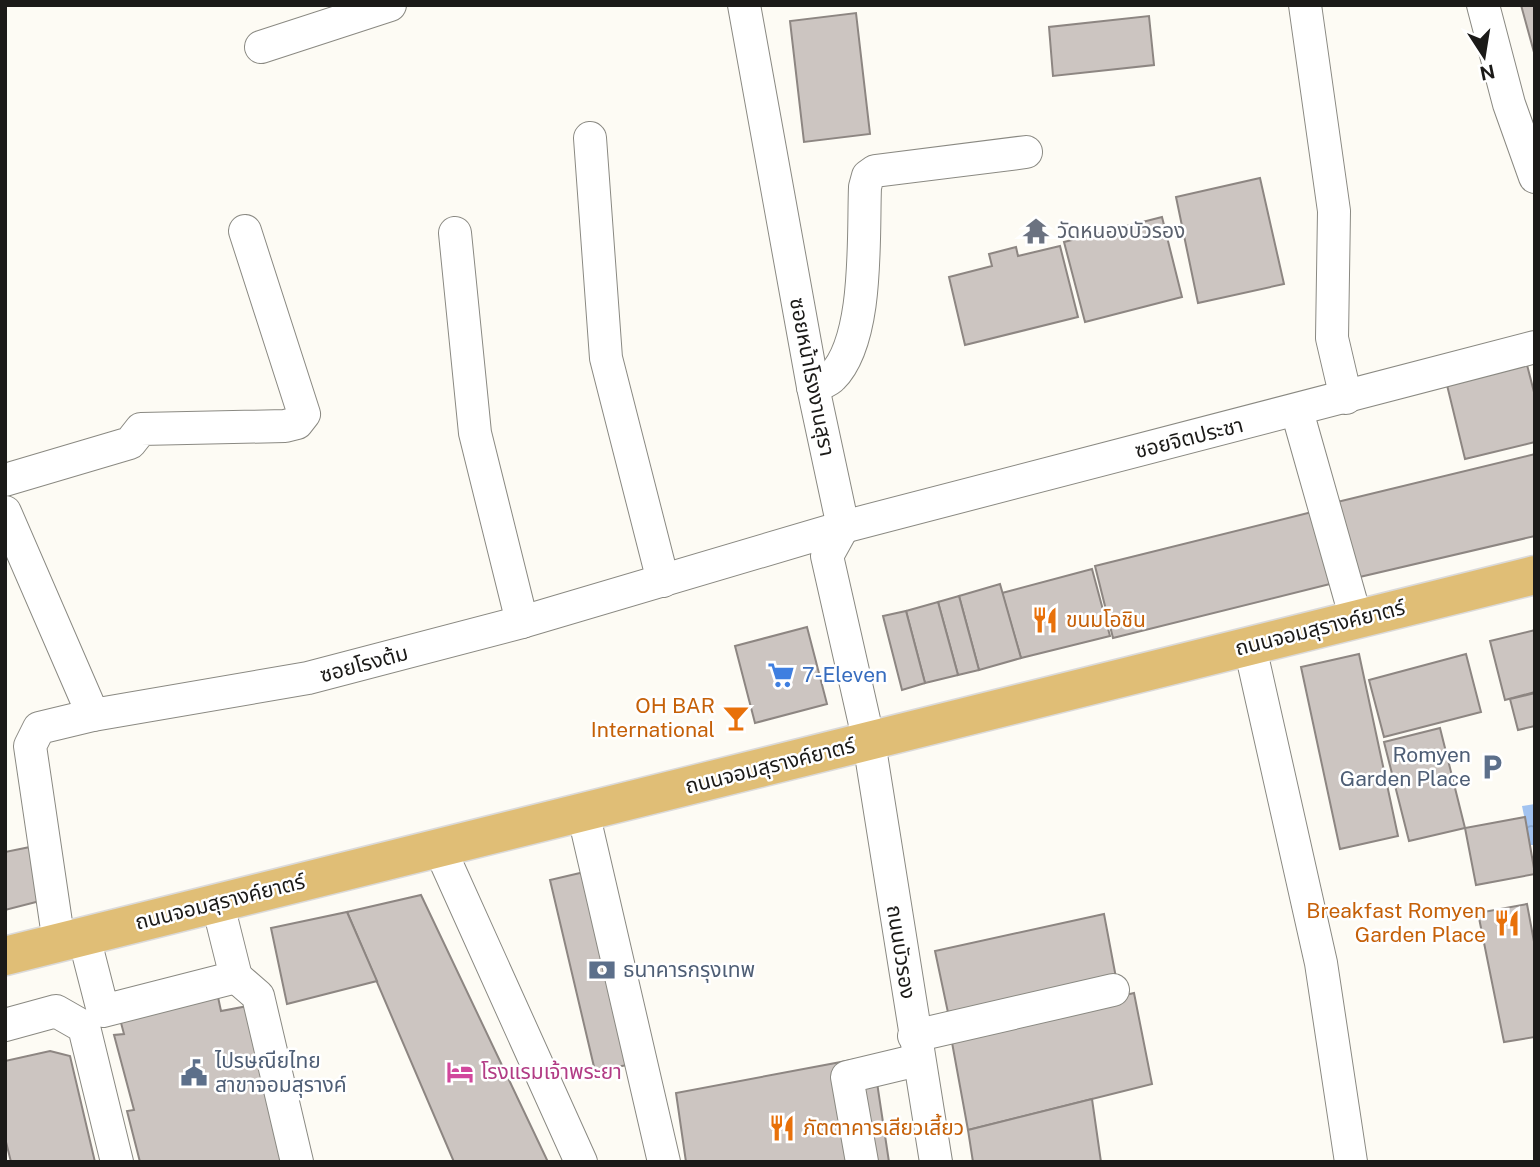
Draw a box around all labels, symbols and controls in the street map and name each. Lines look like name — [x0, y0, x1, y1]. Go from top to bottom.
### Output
north arrow — [1449, 21, 1519, 91]
text: N — [1478, 60, 1497, 85]
temple icon: วัดหนองบัวรอง — [1021, 216, 1051, 246]
place label: วัดหนองบัวรอง — [1057, 218, 1185, 243]
street label: ซอยหน้าโรงงานสุรา — [784, 295, 840, 459]
street label: ซอยจิตประชา — [1132, 412, 1246, 463]
street label: ถนนจอมสุรางค์ยาตร์ — [1232, 594, 1409, 662]
restaurant icon: ขนมโอชิน — [1030, 605, 1060, 635]
place label: ขนมโอชิน — [1066, 607, 1146, 632]
street label: ซอยโรงต้ม — [317, 640, 411, 687]
supermarket icon: 7-Eleven — [766, 660, 796, 690]
place label: 7-Eleven — [802, 662, 887, 687]
place label: OH BAR International — [591, 693, 715, 742]
bar icon: OH BAR International — [721, 703, 751, 733]
street label: ถนนจอมสุรางค์ยาตร์ — [682, 732, 859, 800]
place label: Romyen Garden Place — [1340, 742, 1471, 791]
parking icon: Romyen Garden Place — [1477, 752, 1507, 782]
street label: ถนนจอมสุรางค์ยาตร์ — [132, 868, 309, 936]
place label: Breakfast Romyen Garden Place — [1306, 898, 1486, 947]
street label: ถนนบัวรอง — [882, 903, 921, 1001]
restaurant icon: Breakfast Romyen Garden Place — [1492, 908, 1522, 938]
bank icon: ธนาคารกรุงเทพ — [587, 955, 617, 985]
place label: ธนาคารกรุงเทพ — [623, 957, 755, 983]
place label: ไปรษณียไทย สาขาจอมสุรางค์ — [214, 1048, 347, 1098]
hotel icon: โรงแรมเจ้าพระยา — [445, 1057, 475, 1087]
public building icon: ไปรษณียไทย สาขาจอมสุรางค์ — [179, 1058, 209, 1088]
place label: โรงแรมเจ้าพระยา — [481, 1059, 622, 1084]
restaurant icon: ภัตตาคารเสียวเสี้ยว — [767, 1113, 797, 1143]
place label: ภัตตาคารเสียวเสี้ยว — [803, 1113, 964, 1140]

